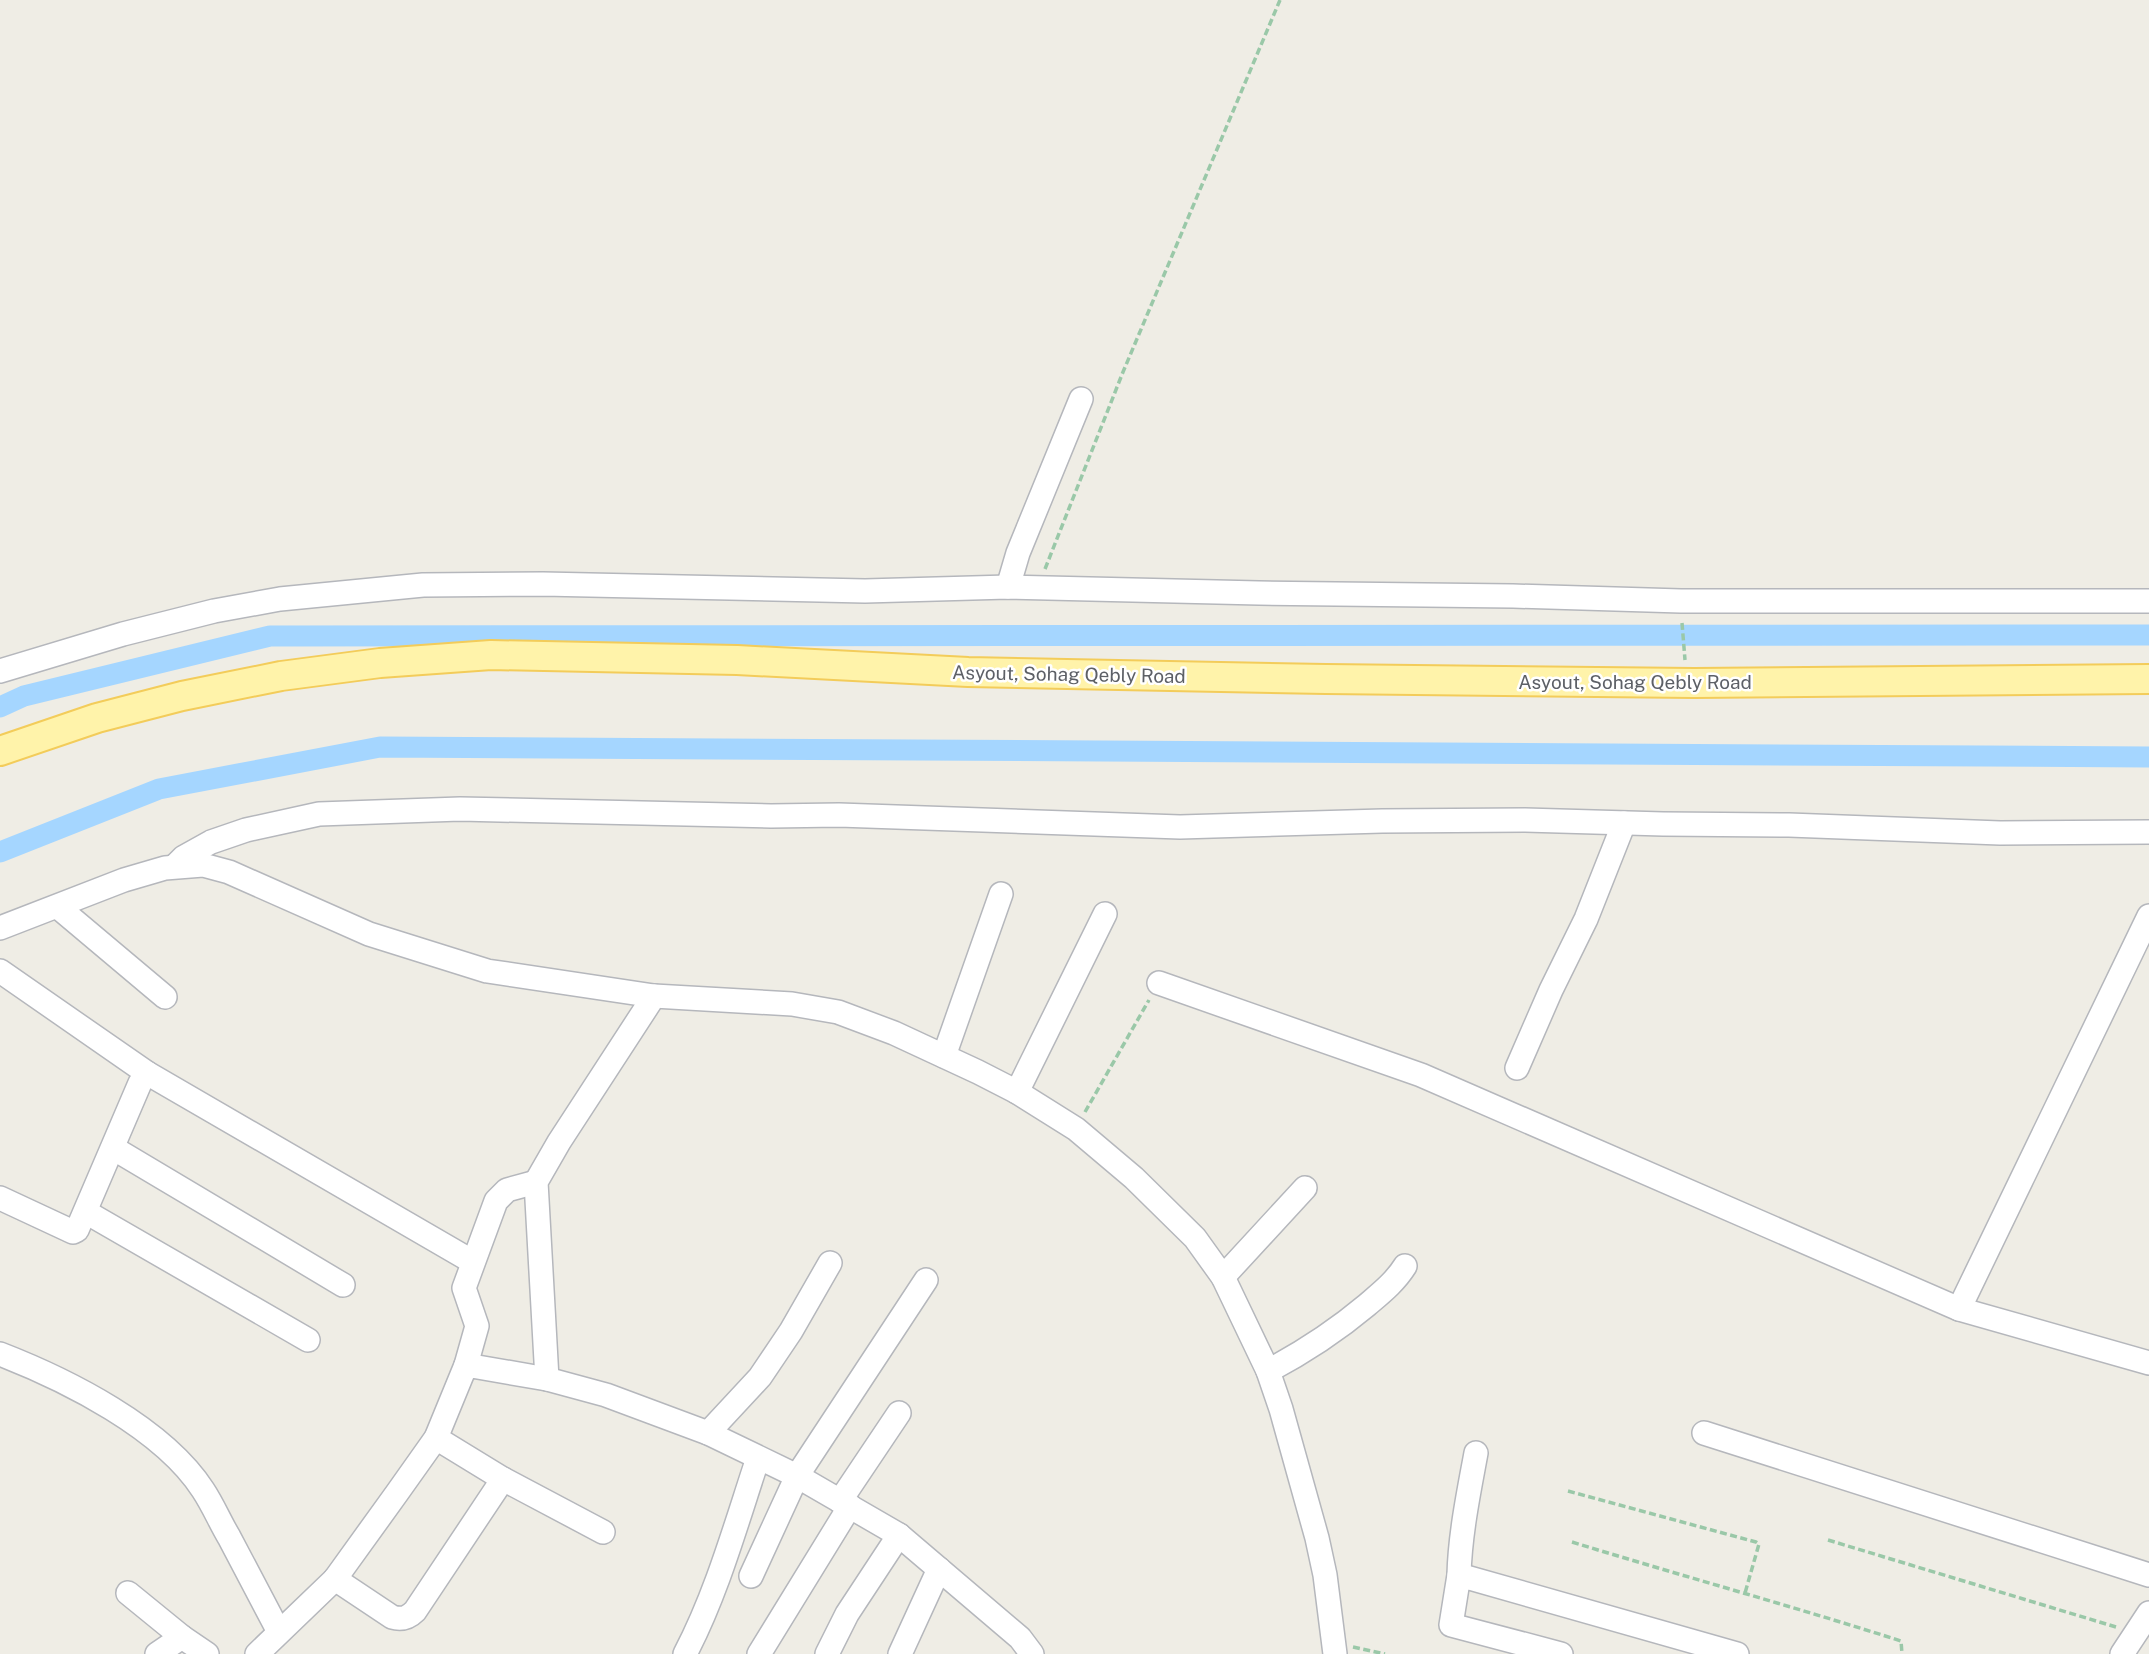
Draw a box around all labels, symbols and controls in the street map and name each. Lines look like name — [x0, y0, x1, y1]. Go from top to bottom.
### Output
street label: Asyout, Sohag Qebly Road — [952, 661, 1186, 687]
street label: Asyout, Sohag Qebly Road — [1518, 671, 1752, 693]

